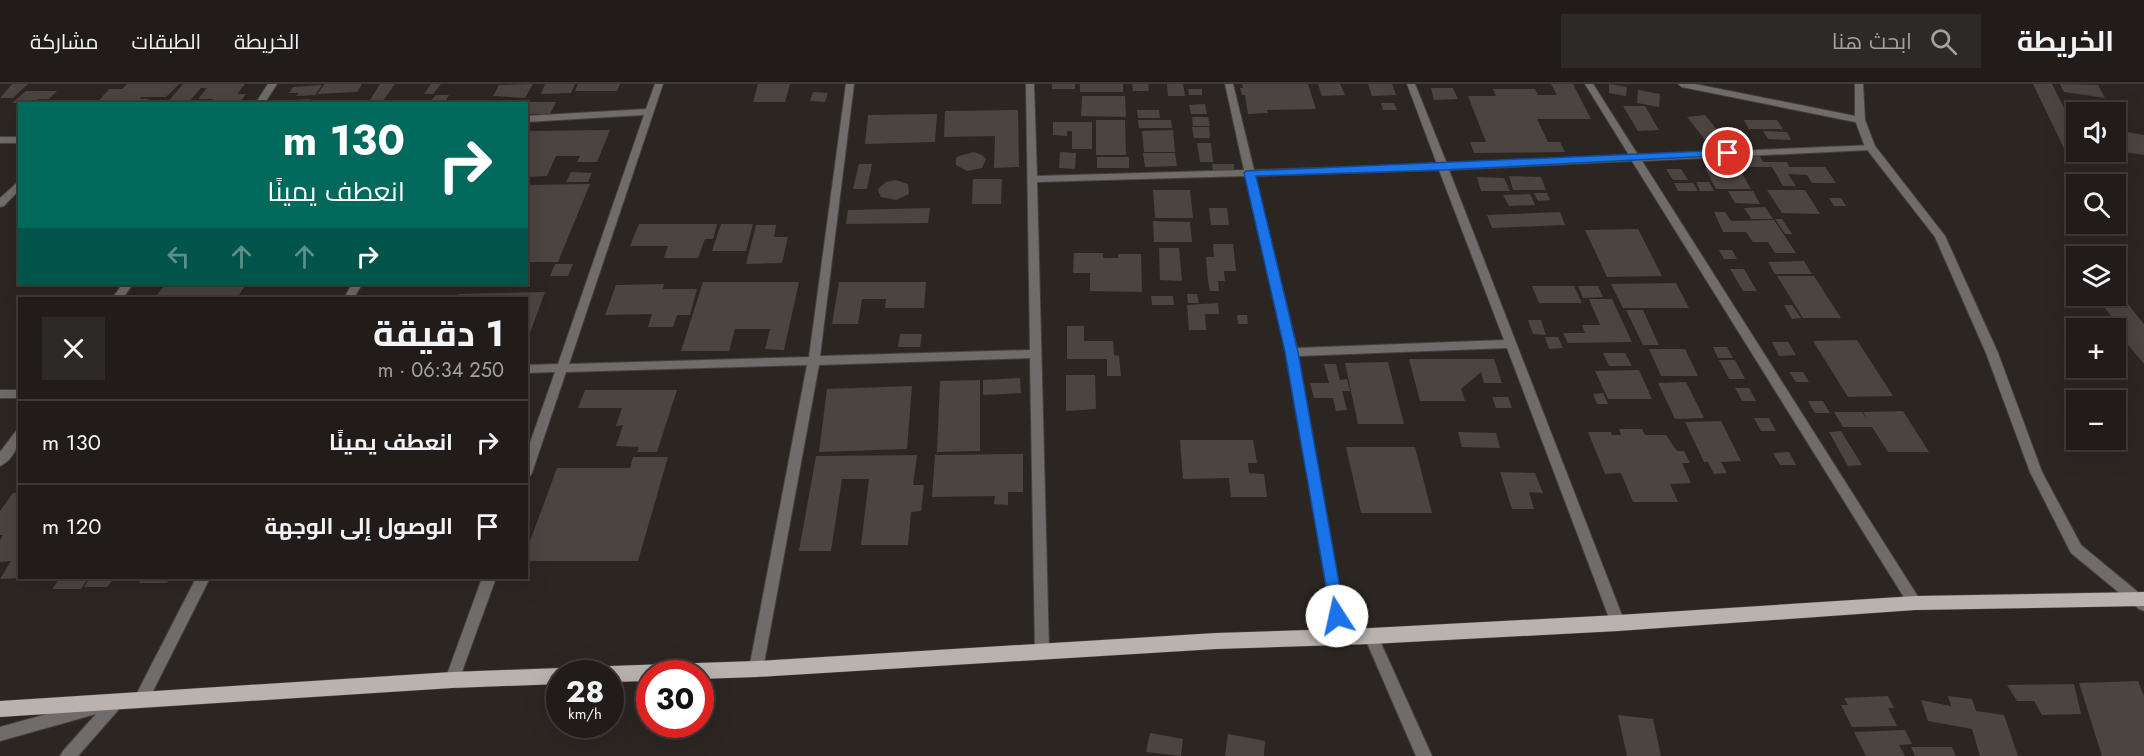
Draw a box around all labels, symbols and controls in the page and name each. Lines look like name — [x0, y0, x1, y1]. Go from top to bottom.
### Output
search box — [1561, 14, 1981, 68]
text: الخريطة — [2017, 21, 2114, 62]
text: ابحث هنا — [1832, 25, 1912, 57]
icon: search — [1927, 25, 1960, 58]
text: مشاركة — [30, 27, 99, 57]
text: الطبقات — [132, 27, 201, 57]
text: الخريطة — [234, 27, 300, 57]
map controls — [2066, 102, 2126, 450]
button: sound — [2066, 102, 2126, 162]
text: 130 m — [283, 110, 405, 171]
icon: right — [426, 126, 504, 204]
pin — [1702, 127, 1753, 178]
icon: arrive — [1711, 136, 1744, 169]
text: انعطف يمينًا — [267, 172, 405, 211]
button: search — [2066, 174, 2126, 234]
icon: left — [162, 240, 195, 273]
icon: ahead — [225, 240, 258, 273]
icon: ahead — [288, 240, 321, 273]
icon: right — [351, 240, 384, 273]
button: layers — [2066, 246, 2126, 306]
text: 1 دقيقة — [373, 307, 504, 359]
button: close — [42, 317, 105, 380]
button: + — [2066, 318, 2126, 378]
text: 250 m · 06:34 — [378, 356, 504, 385]
button: − — [2066, 390, 2126, 450]
text: 130 m — [42, 426, 101, 458]
text: انعطف يمينًا — [329, 426, 453, 458]
icon: right — [471, 426, 504, 459]
text: 120 m — [42, 510, 101, 542]
text: الوصول إلى الوجهة — [265, 510, 453, 542]
icon: arrive — [471, 510, 504, 543]
position arrow — [1305, 584, 1369, 648]
speed limit sign: 30 — [636, 660, 714, 738]
text: 28 — [566, 670, 604, 713]
text: km/h — [568, 703, 602, 725]

